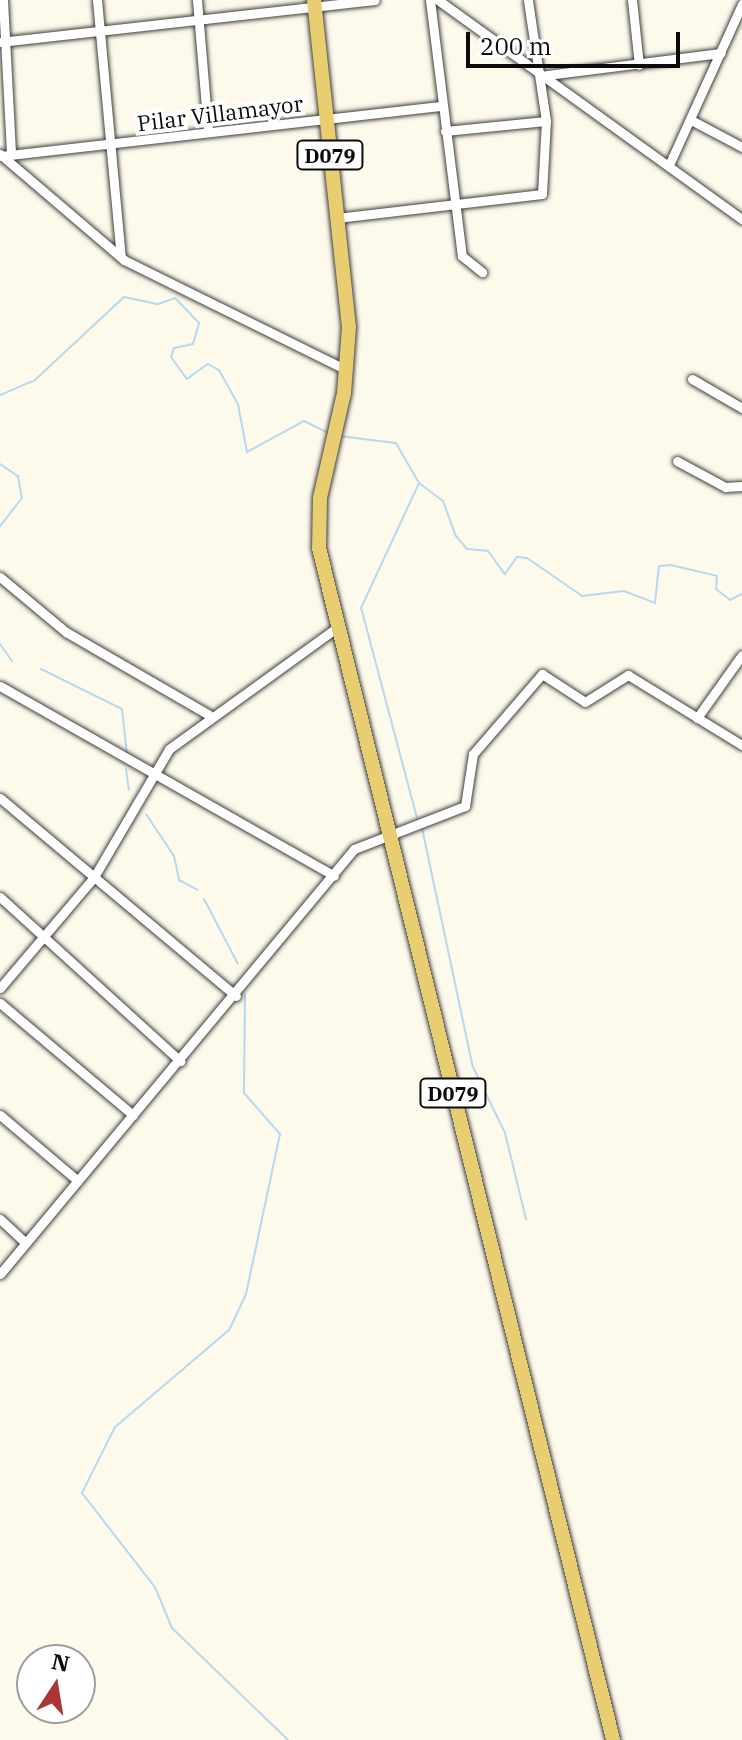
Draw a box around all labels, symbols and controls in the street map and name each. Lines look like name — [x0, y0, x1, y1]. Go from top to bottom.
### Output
scale bar — [470, 16, 684, 66]
text: 200 m — [480, 30, 552, 62]
street label: Pilar Villamayor — [136, 90, 304, 136]
road number: D079 — [296, 139, 364, 171]
road number: D079 — [419, 1077, 487, 1109]
north arrow — [16, 1644, 96, 1724]
text: N — [49, 1646, 72, 1678]

